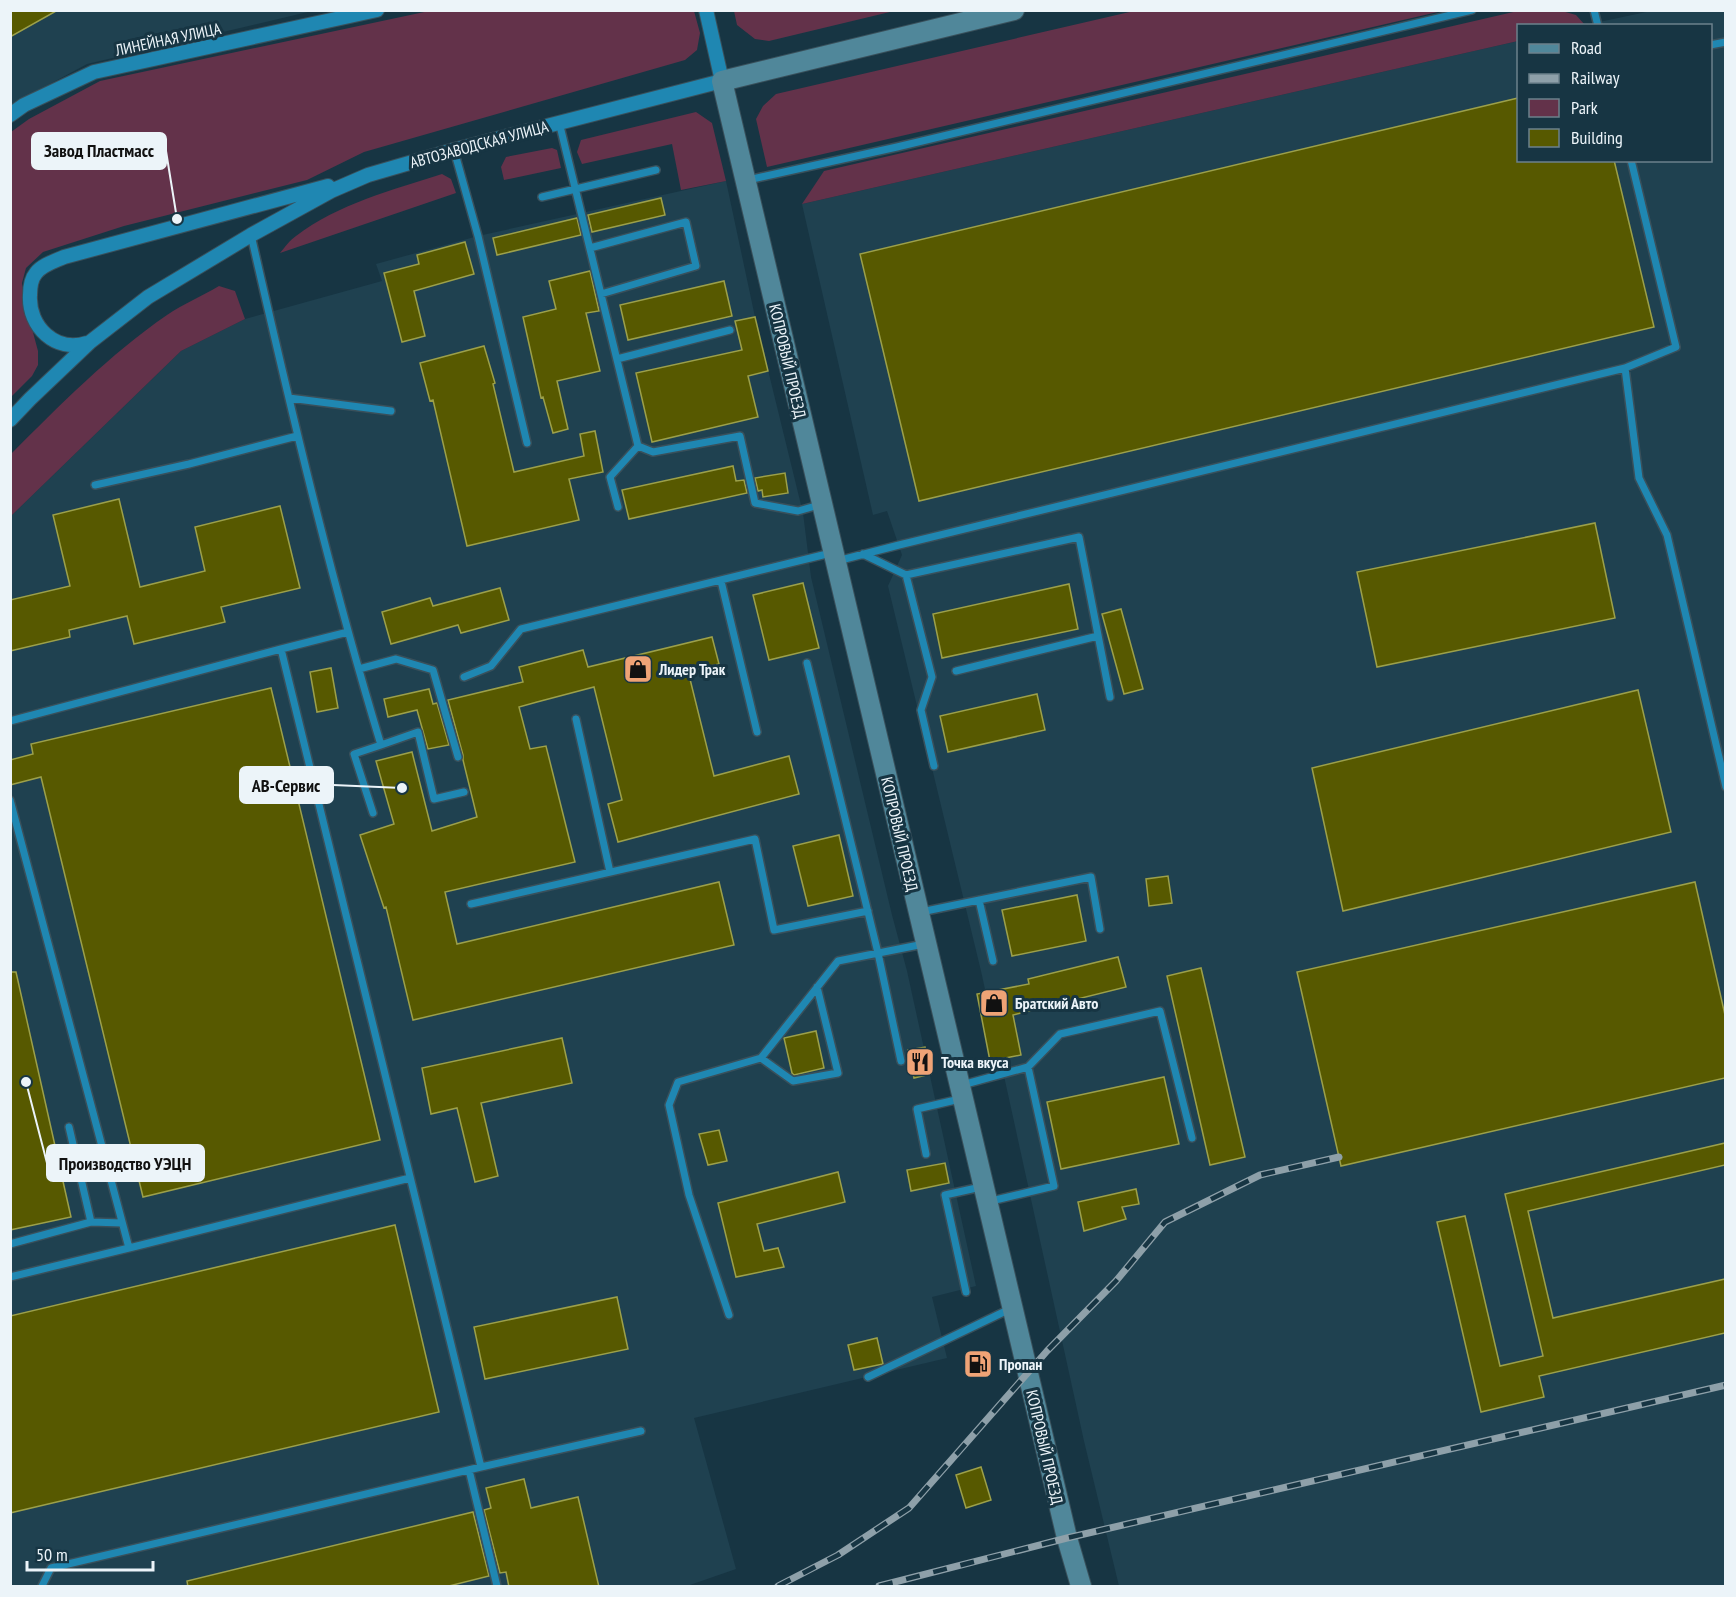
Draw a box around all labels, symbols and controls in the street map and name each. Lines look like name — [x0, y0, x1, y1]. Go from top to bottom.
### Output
street label: ЛИНЕЙНАЯ УЛИЦА — [112, 18, 223, 60]
legend — [1517, 24, 1712, 162]
text: Road — [1571, 36, 1602, 59]
text: Railway — [1571, 66, 1620, 89]
text: Park — [1571, 96, 1598, 119]
street label: АВТОЗАВОДСКАЯ УЛИЦА — [408, 116, 551, 172]
text: Building — [1571, 126, 1623, 149]
callout: Завод Пластмасс — [32, 133, 166, 169]
text: Завод Пластмасс — [44, 139, 155, 162]
street label: КОПРОВЫЙ ПРОЕЗД — [765, 302, 811, 421]
shop icon: Лидер Трак — [622, 653, 654, 685]
place label: Лидер Трак — [658, 659, 726, 679]
callout: АВ-Сервис — [240, 767, 333, 803]
text: АВ-Сервис — [251, 774, 321, 797]
street label: КОПРОВЫЙ ПРОЕЗД — [877, 775, 923, 894]
shop icon: Братский Авто — [978, 987, 1010, 1019]
place label: Братский Авто — [1015, 993, 1098, 1013]
restaurant icon: Точка вкуса — [904, 1046, 936, 1078]
place label: Точка вкуса — [941, 1052, 1009, 1072]
callout: Производство УЭЦН — [47, 1145, 204, 1181]
text: Производство УЭЦН — [59, 1152, 191, 1175]
fuel station icon: Пропан — [962, 1348, 994, 1380]
place label: Пропан — [999, 1354, 1042, 1374]
street label: КОПРОВЫЙ ПРОЕЗД — [1022, 1388, 1068, 1507]
scale bar — [27, 1534, 153, 1572]
text: 50 m — [36, 1543, 68, 1566]

